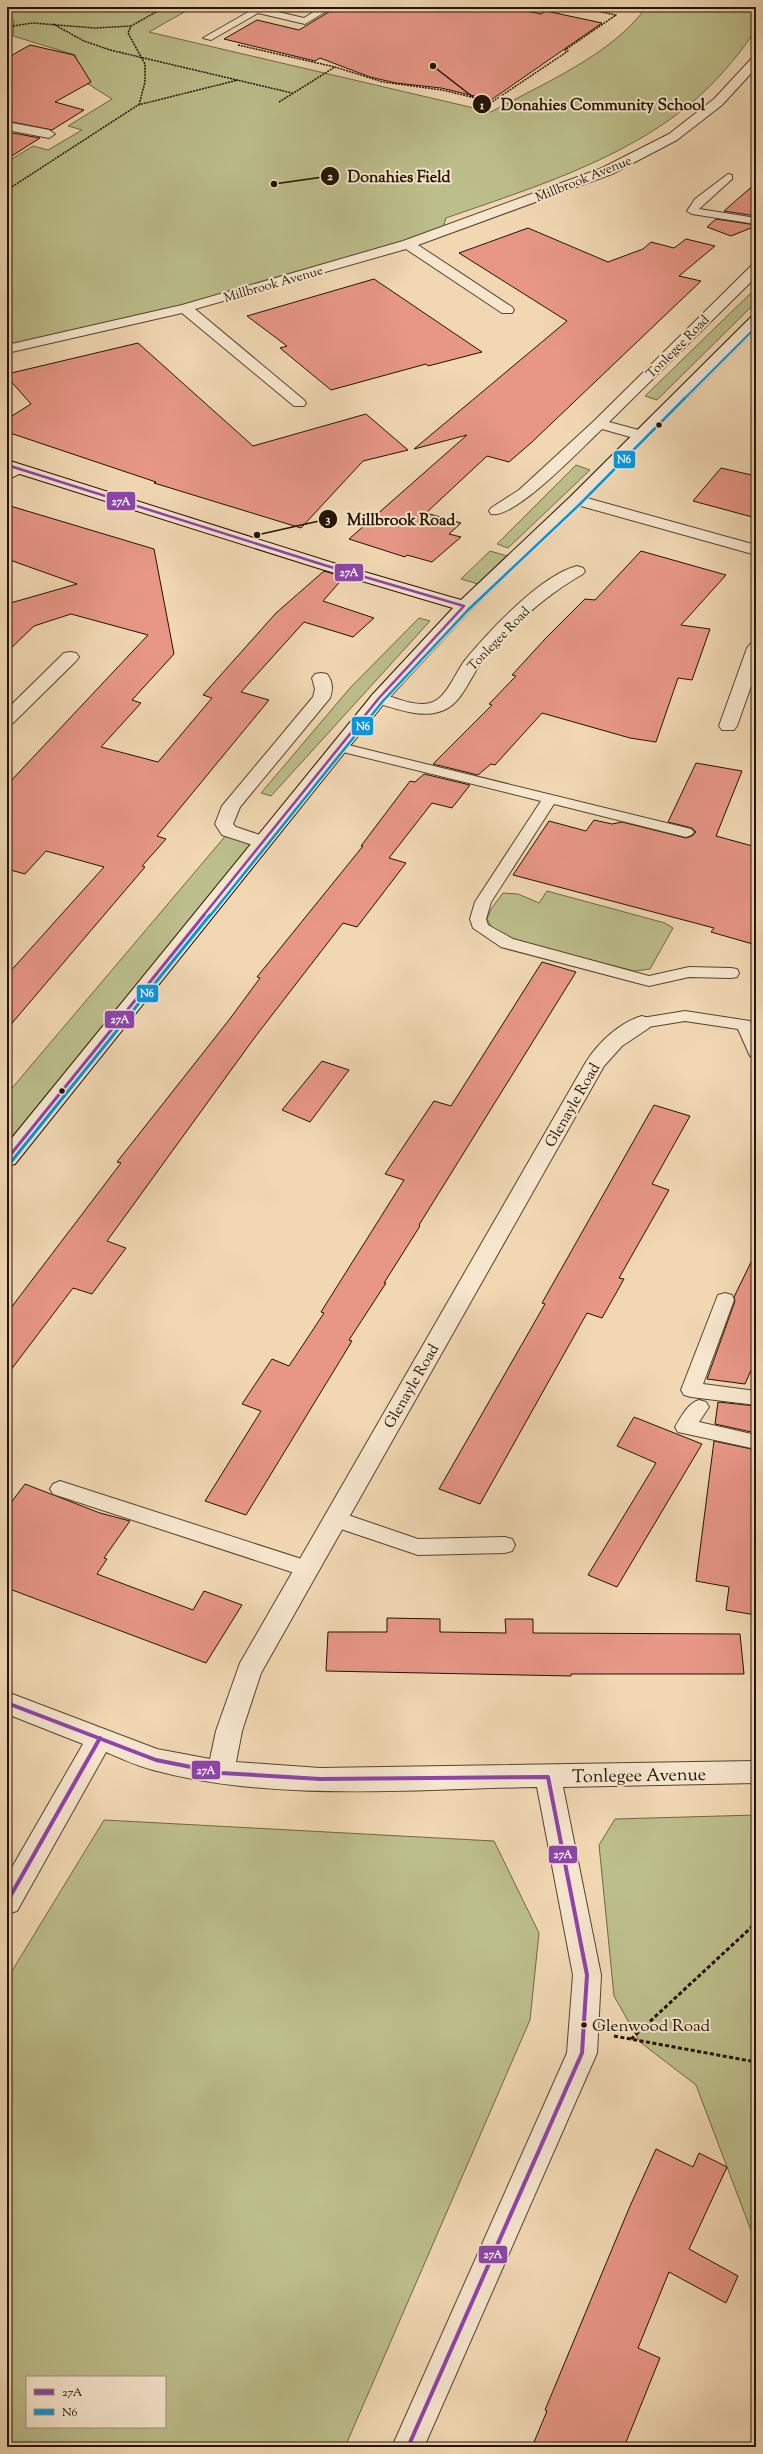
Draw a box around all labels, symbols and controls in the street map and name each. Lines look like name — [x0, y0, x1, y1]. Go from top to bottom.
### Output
callout: Donahies Community School — [472, 90, 713, 118]
text: Donahies Community School — [501, 95, 706, 118]
text: 1 — [479, 97, 485, 115]
street label: Millbrook Avenue — [533, 152, 635, 207]
callout: Donahies Field — [320, 162, 459, 190]
text: Donahies Field — [347, 167, 451, 190]
text: 2 — [327, 168, 333, 186]
street label: Millbrook Avenue — [222, 262, 325, 308]
street label: Tonlegee Road — [643, 311, 714, 383]
unlabelled marker — [654, 420, 664, 430]
line badge: N6 — [613, 450, 636, 469]
text: N6 — [616, 452, 632, 468]
line badge: 27A — [106, 491, 136, 511]
text: 27A — [112, 494, 130, 510]
callout: Millbrook Road — [318, 505, 463, 533]
text: Millbrook Road — [347, 510, 456, 533]
text: 3 — [326, 511, 331, 529]
line badge: 27A — [334, 563, 364, 582]
text: 27A — [340, 565, 358, 581]
street label: Tonlegee Road — [464, 603, 535, 675]
line badge: N6 — [351, 716, 374, 736]
text: N6 — [355, 719, 371, 735]
line badge: N6 — [136, 984, 159, 1003]
text: N6 — [139, 986, 155, 1002]
line badge: 27A — [104, 1010, 135, 1029]
text: 27A — [111, 1012, 129, 1028]
street label: Glenayle Road — [541, 1059, 606, 1152]
unlabelled marker — [57, 1086, 67, 1096]
street label: Glenayle Road — [380, 1340, 445, 1433]
line badge: 27A — [191, 1760, 221, 1780]
text: 27A — [197, 1763, 215, 1779]
street label: Tonlegee Avenue — [572, 1763, 706, 1791]
line badge: 27A — [548, 1845, 578, 1864]
text: 27A — [554, 1847, 572, 1863]
place label: Glenwood Road — [592, 2015, 711, 2039]
marker: Glenwood Road — [579, 2020, 589, 2030]
line badge: 27A — [478, 2245, 508, 2264]
text: 27A — [484, 2247, 502, 2263]
legend — [26, 2376, 166, 2428]
text: 27A — [62, 2384, 83, 2402]
text: N6 — [62, 2404, 78, 2422]

